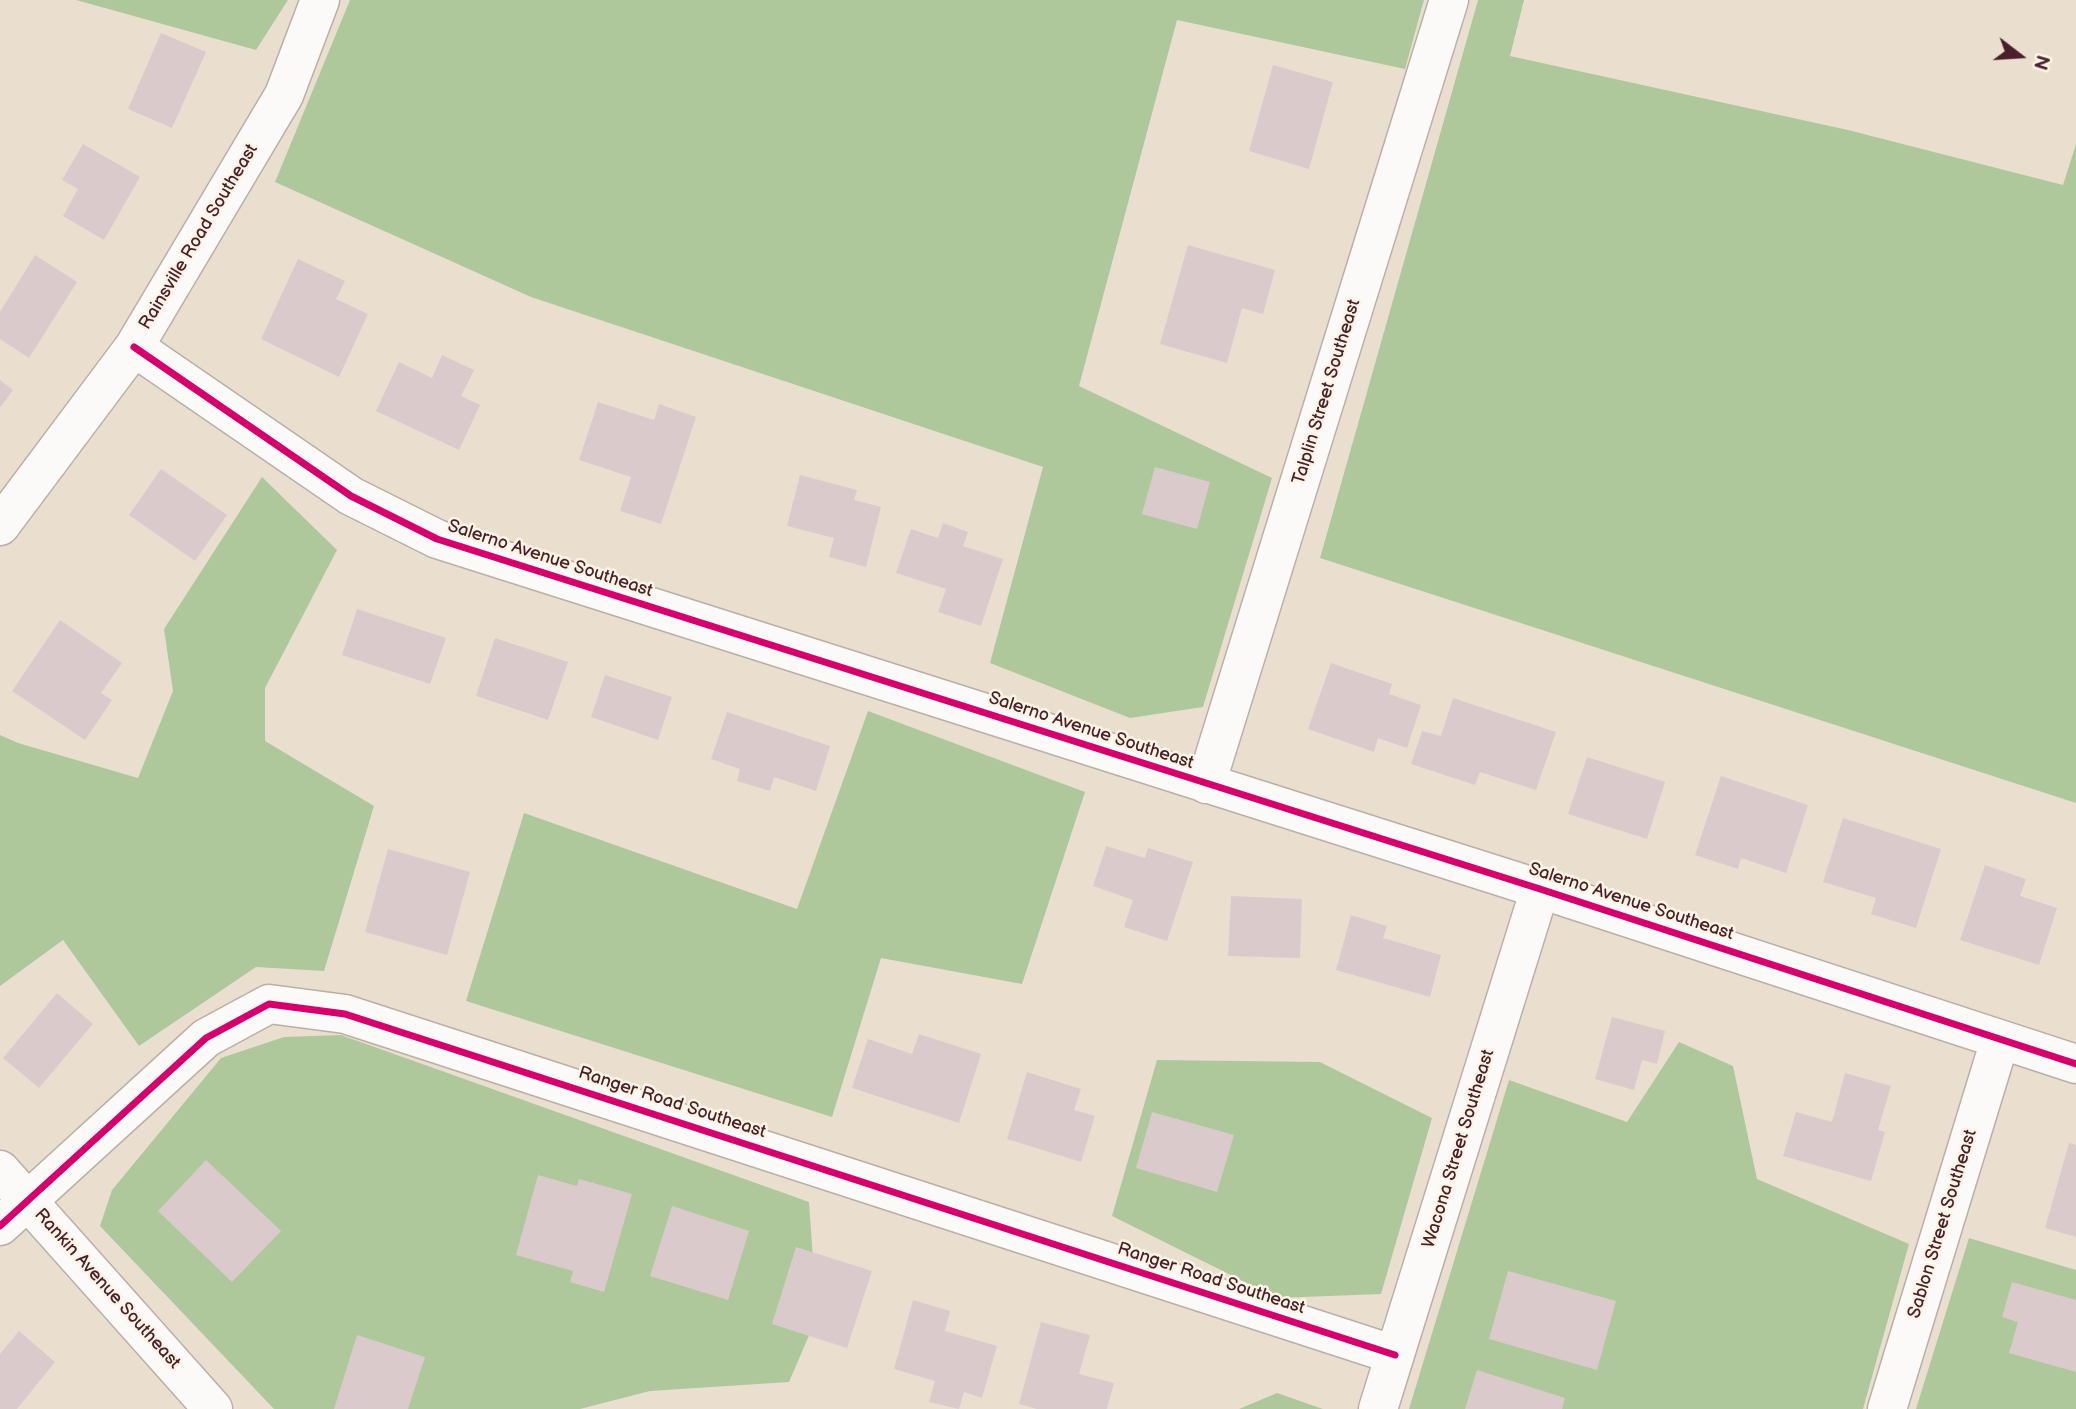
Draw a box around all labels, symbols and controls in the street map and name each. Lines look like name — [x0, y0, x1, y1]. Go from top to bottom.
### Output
north arrow — [1985, 21, 2055, 91]
text: N — [2027, 52, 2054, 72]
street label: Rainsville Road Southeast — [135, 140, 263, 334]
street label: Talplin Street Southeast — [1288, 297, 1366, 487]
street label: Salerno Avenue Southeast — [445, 516, 655, 602]
street label: Salerno Avenue Southeast — [986, 688, 1196, 774]
street label: Salerno Avenue Southeast — [1526, 859, 1736, 945]
street label: Wacona Street Southeast — [1418, 1047, 1500, 1251]
street label: Ranger Road Southeast — [576, 1062, 768, 1144]
street label: Sablon Street Southeast — [1904, 1127, 1982, 1321]
street label: Rankin Avenue Southeast — [29, 1204, 185, 1374]
street label: Ranger Road Southeast — [1115, 1238, 1307, 1320]

